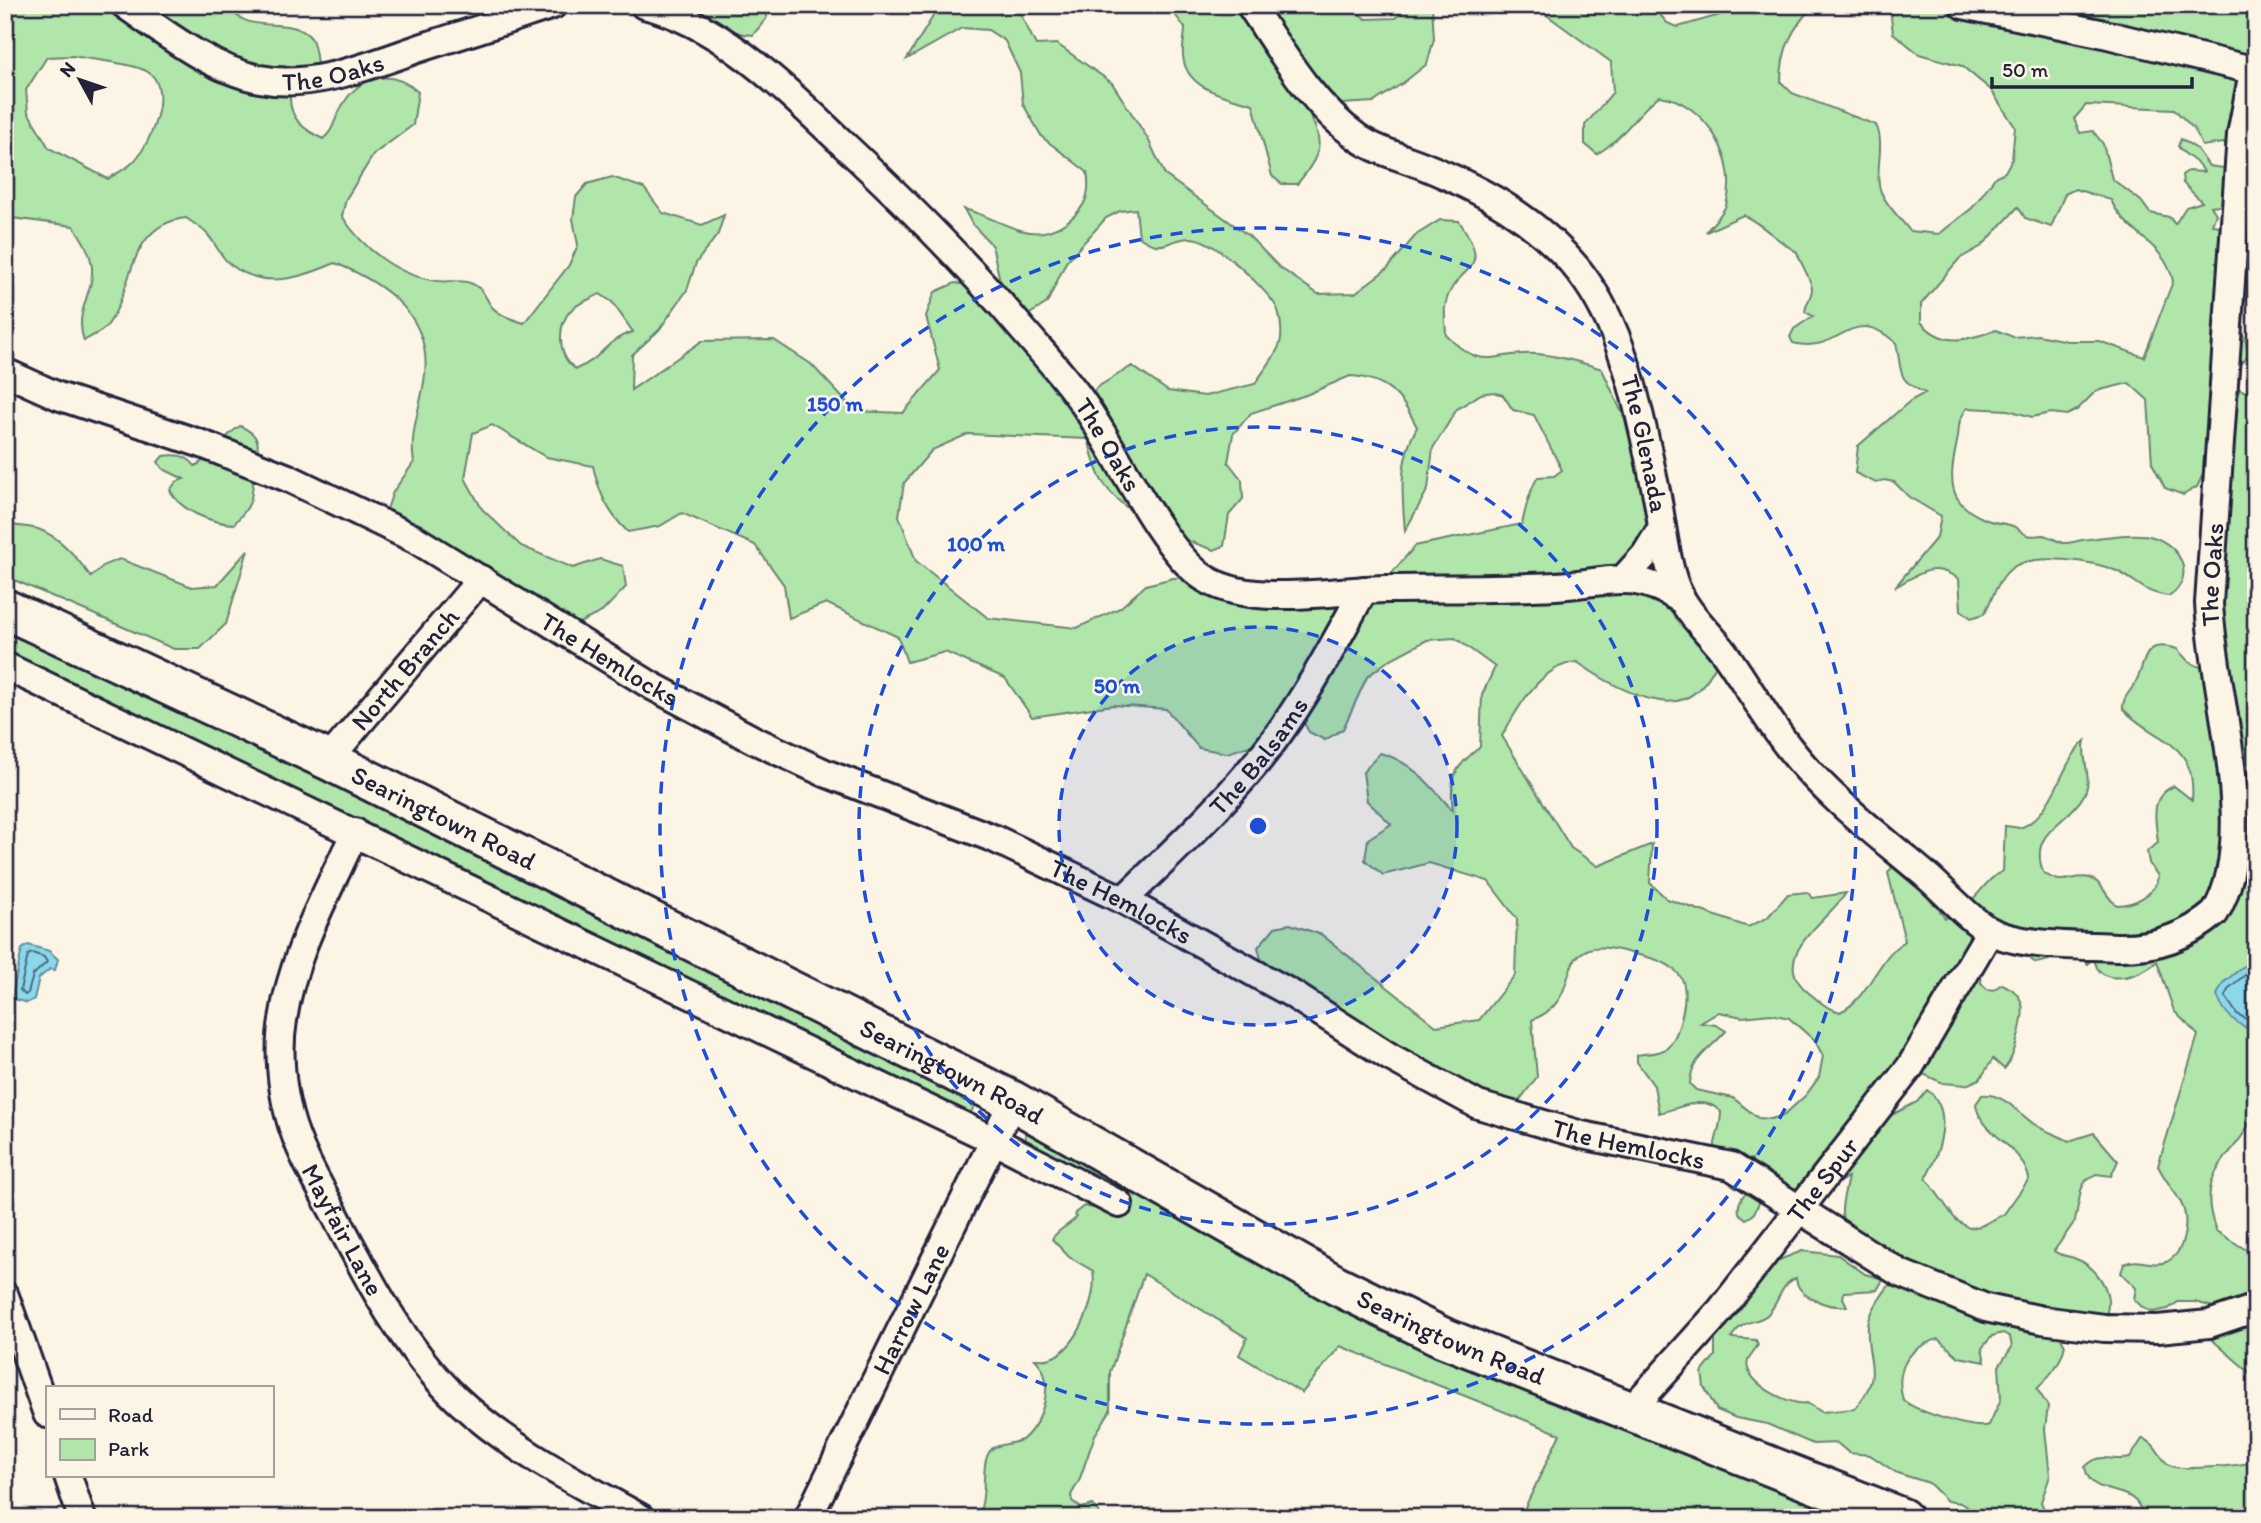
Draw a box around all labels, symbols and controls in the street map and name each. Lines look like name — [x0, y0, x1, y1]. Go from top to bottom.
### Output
north arrow — [46, 46, 116, 116]
street label: The Oaks — [282, 46, 388, 98]
scale bar — [1992, 46, 2191, 90]
text: N — [54, 57, 80, 82]
text: 50 m — [2002, 57, 2049, 82]
street label: The Glenada — [1614, 371, 1676, 515]
text: 150 m — [807, 391, 863, 416]
street label: The Oaks — [1068, 392, 1149, 497]
street label: The Oaks — [2193, 522, 2230, 627]
text: 100 m — [947, 531, 1005, 556]
street label: North Branch — [344, 601, 466, 737]
street label: The Hemlocks — [535, 605, 684, 713]
text: 50 m — [1094, 673, 1141, 698]
street label: The Balsams — [1202, 691, 1315, 822]
street label: Searingtown Road — [346, 758, 542, 877]
centre of rings — [1246, 814, 1270, 838]
street label: The Hemlocks — [1045, 852, 1198, 951]
street label: Searingtown Road — [855, 1011, 1050, 1132]
street label: The Hemlocks — [1548, 1111, 1708, 1176]
street label: The Spur — [1779, 1130, 1866, 1228]
street label: Mayfair Lane — [294, 1158, 391, 1302]
street label: Harrow Lane — [865, 1238, 957, 1380]
street label: Searingtown Road — [1352, 1282, 1550, 1392]
legend — [46, 1386, 273, 1478]
text: Road — [108, 1402, 154, 1427]
text: Park — [108, 1436, 150, 1461]

